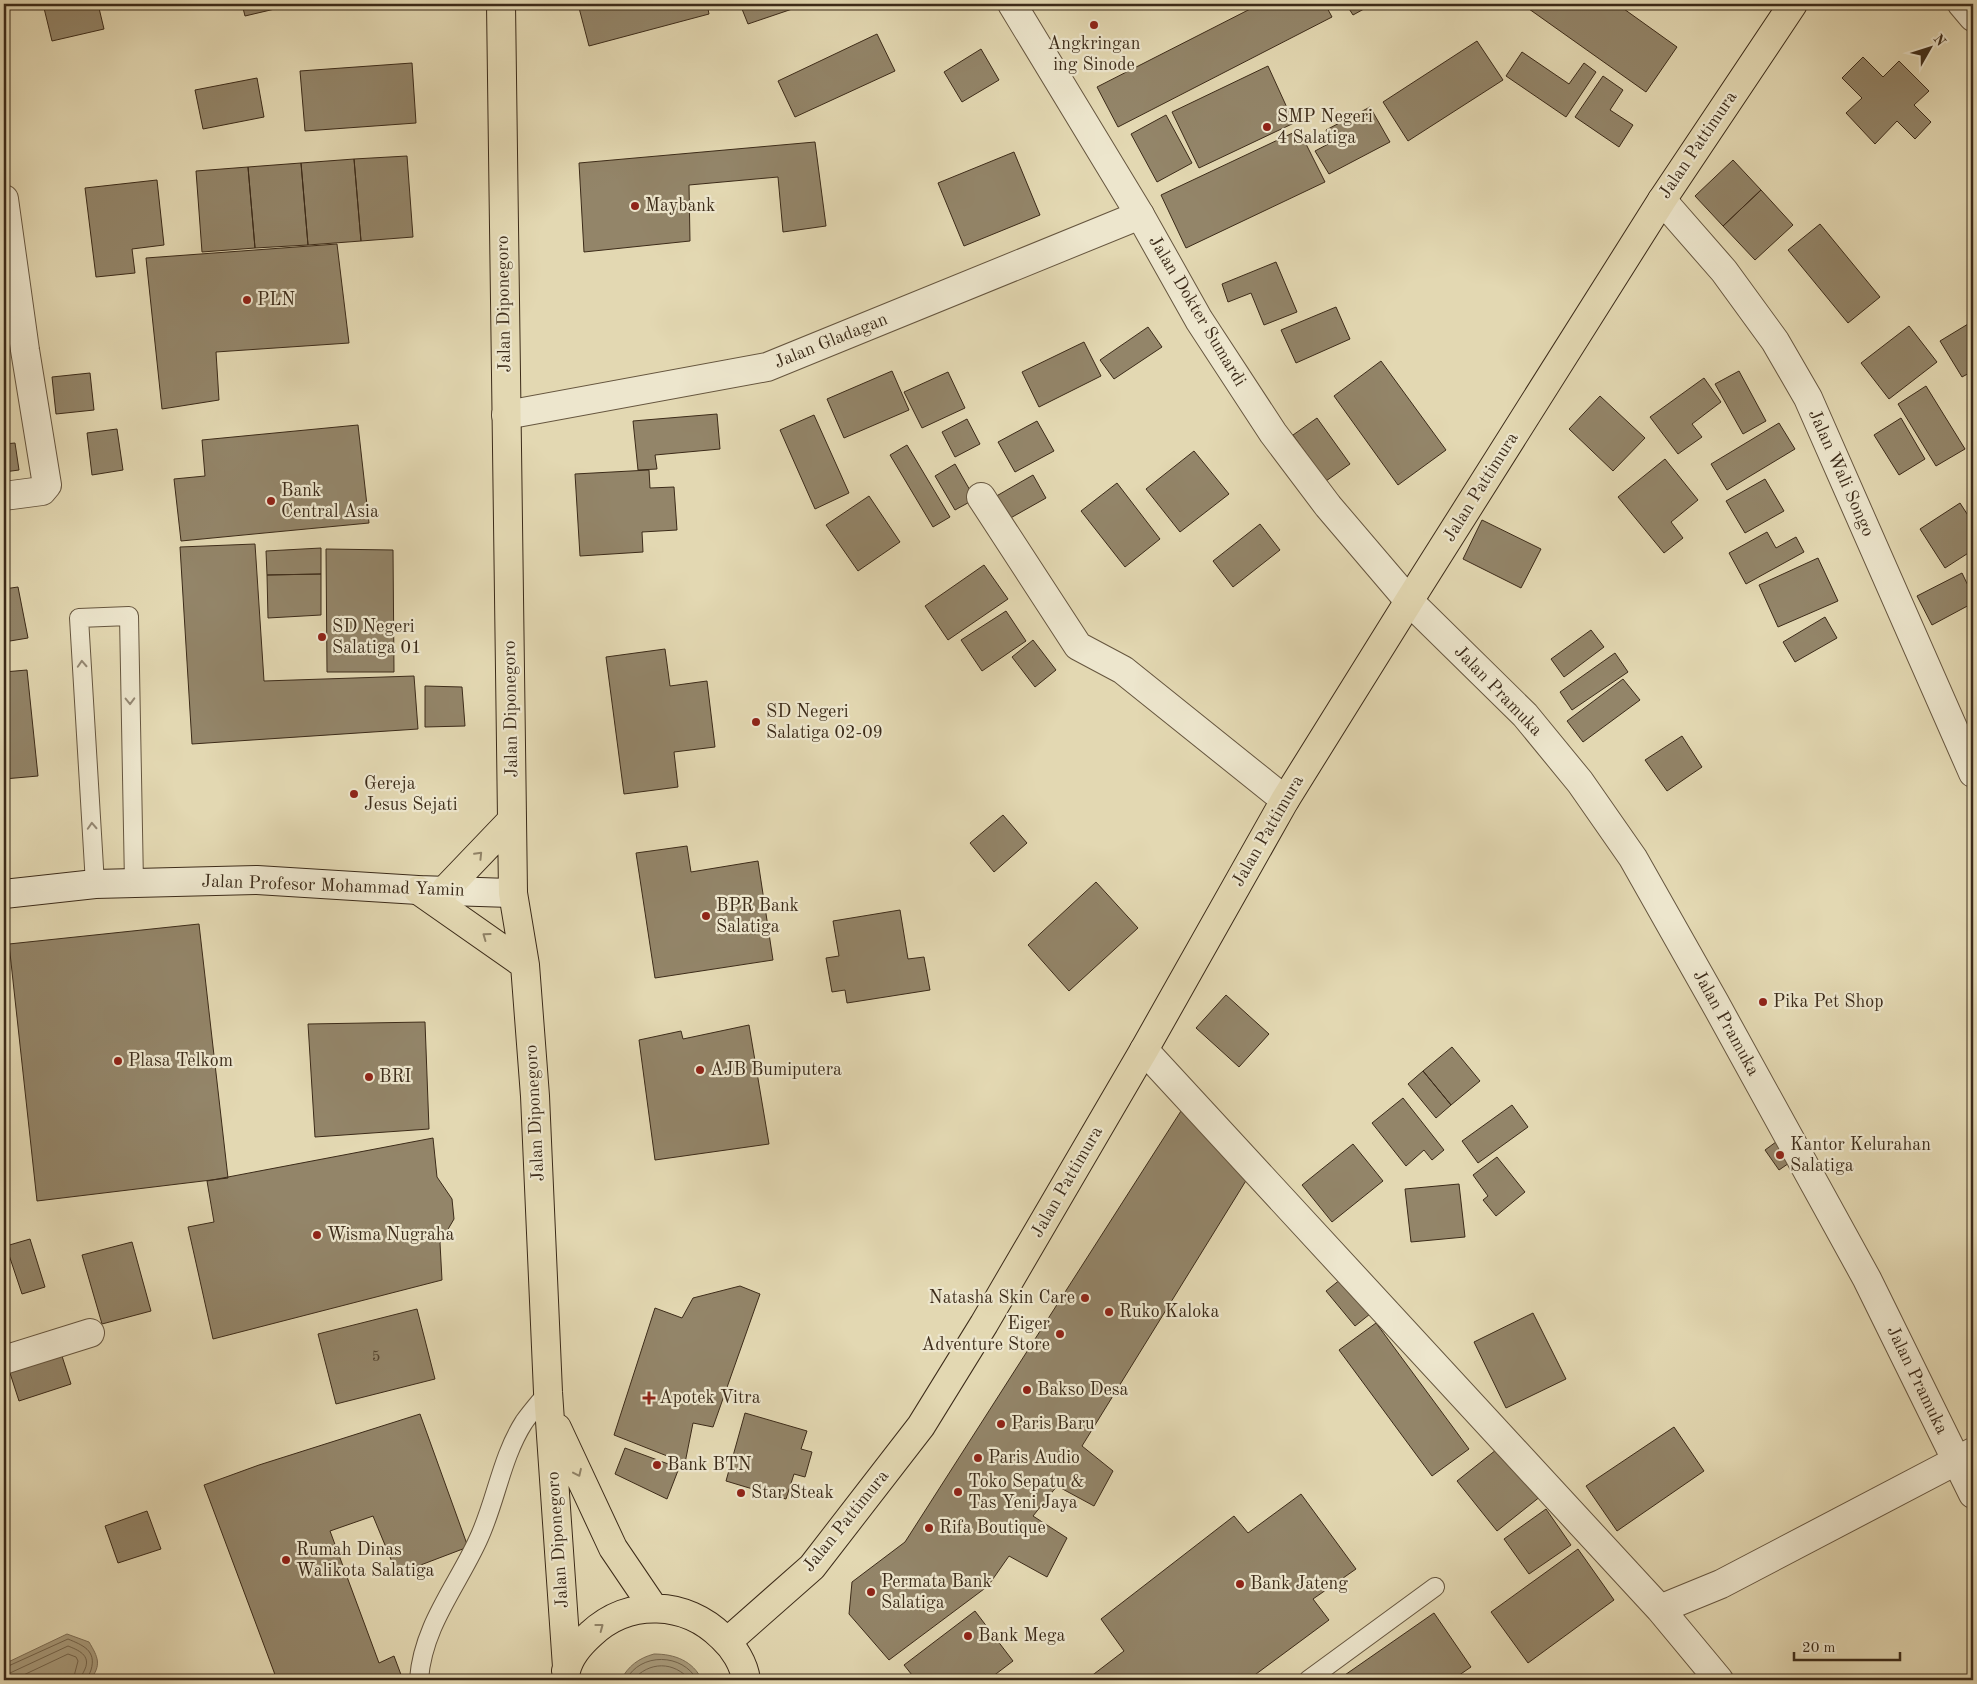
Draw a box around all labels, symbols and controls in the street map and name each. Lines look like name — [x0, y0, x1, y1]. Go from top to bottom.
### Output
marker: Angkringan ing Sinode — [1088, 19, 1100, 31]
north arrow — [1904, 22, 1954, 72]
text: N — [1931, 32, 1948, 49]
place label: Angkringan ing Sinode — [1048, 35, 1141, 74]
street label: Jalan Pattimura — [1656, 88, 1740, 202]
place label: SMP Negeri 4 Salatiga — [1277, 108, 1373, 147]
marker: SMP Negeri 4 Salatiga — [1261, 121, 1273, 133]
place label: Maybank — [645, 197, 715, 215]
marker: Maybank — [629, 200, 641, 212]
street label: Jalan Dokter Sumardi — [1145, 233, 1249, 389]
street label: Jalan Diponegoro — [494, 235, 514, 373]
place label: PLN — [257, 291, 295, 309]
marker: PLN — [241, 294, 253, 306]
street label: Jalan Gladagan — [772, 310, 890, 372]
street label: Jalan Wali Songo — [1805, 407, 1877, 539]
street label: Jalan Pattimura — [1440, 429, 1522, 545]
place label: Bank Central Asia — [281, 482, 379, 521]
marker: Bank Central Asia — [265, 495, 277, 507]
place label: SD Negeri Salatiga 01 — [332, 618, 422, 657]
marker: SD Negeri Salatiga 01 — [316, 631, 328, 643]
street label: Jalan Diponegoro — [501, 640, 521, 778]
street label: Jalan Pramuka — [1451, 642, 1545, 740]
one-way arrow — [77, 660, 88, 668]
one-way arrow — [125, 697, 135, 705]
place label: SD Negeri Salatiga 02-09 — [766, 703, 883, 742]
marker: SD Negeri Salatiga 02-09 — [750, 716, 762, 728]
street label: Jalan Pattimura — [1229, 772, 1307, 890]
place label: Gereja Jesus Sejati — [364, 775, 458, 814]
marker: Gereja Jesus Sejati — [348, 788, 360, 800]
one-way arrow — [86, 822, 97, 830]
one-way arrow — [473, 852, 482, 861]
street label: Jalan Profesor Mohammad Yamin — [201, 872, 465, 900]
place label: BPR Bank Salatiga — [716, 897, 799, 936]
marker: BPR Bank Salatiga — [700, 910, 712, 922]
one-way arrow — [482, 933, 492, 942]
street label: Jalan Pramuka — [1690, 967, 1762, 1079]
place label: Pika Pet Shop — [1773, 993, 1884, 1011]
marker: Pika Pet Shop — [1757, 996, 1769, 1008]
street label: Jalan Diponegoro — [522, 1044, 548, 1182]
place label: Plasa Telkom — [128, 1052, 233, 1070]
marker: Plasa Telkom — [112, 1055, 124, 1067]
place label: AJB Bumiputera — [710, 1061, 842, 1079]
marker: AJB Bumiputera — [694, 1064, 706, 1076]
place label: BRI — [379, 1068, 411, 1086]
marker: BRI — [363, 1071, 375, 1083]
street label: Jalan Pattimura — [1028, 1123, 1106, 1241]
place label: Kantor Kelurahan Salatiga — [1790, 1136, 1931, 1175]
marker: Kantor Kelurahan Salatiga — [1774, 1149, 1786, 1161]
place label: Wisma Nugraha — [327, 1226, 455, 1244]
marker: Wisma Nugraha — [311, 1229, 323, 1241]
place label: Natasha Skin Care — [929, 1289, 1075, 1307]
marker: Natasha Skin Care — [1079, 1292, 1091, 1304]
place label: Ruko Kaloka — [1119, 1303, 1219, 1321]
marker: Ruko Kaloka — [1103, 1306, 1115, 1318]
place label: Eiger Adventure Store — [922, 1315, 1051, 1354]
street label: Jalan Pramuka — [1883, 1323, 1951, 1437]
marker: Eiger Adventure Store — [1054, 1328, 1066, 1340]
house number: 5 — [372, 1350, 380, 1365]
place label: Bakso Desa — [1037, 1381, 1129, 1399]
marker: Bakso Desa — [1021, 1384, 1033, 1396]
place label: Apotek Vitra — [659, 1389, 761, 1407]
marker: Apotek Vitra — [643, 1392, 655, 1404]
place label: Paris Baru — [1011, 1415, 1095, 1433]
marker: Paris Baru — [995, 1418, 1007, 1430]
place label: Paris Audio — [988, 1449, 1080, 1467]
marker: Paris Audio — [972, 1452, 984, 1464]
place label: Bank BTN — [667, 1456, 752, 1474]
marker: Bank BTN — [651, 1459, 663, 1471]
street label: Jalan Pattimura — [800, 1467, 892, 1575]
one-way arrow — [572, 1468, 582, 1477]
street label: Jalan Diponegoro — [544, 1471, 572, 1609]
place label: Toko Sepatu & Tas Yeni Jaya — [968, 1473, 1085, 1512]
place label: Star Steak — [751, 1484, 834, 1502]
marker: Toko Sepatu & Tas Yeni Jaya — [952, 1486, 964, 1498]
marker: Star Steak — [735, 1487, 747, 1499]
place label: Rifa Boutique — [939, 1519, 1046, 1537]
marker: Rifa Boutique — [923, 1522, 935, 1534]
place label: Rumah Dinas Walikota Salatiga — [296, 1541, 435, 1580]
marker: Rumah Dinas Walikota Salatiga — [280, 1554, 292, 1566]
place label: Permata Bank Salatiga — [881, 1573, 992, 1612]
place label: Bank Jateng — [1250, 1575, 1348, 1593]
marker: Bank Jateng — [1234, 1578, 1246, 1590]
marker: Permata Bank Salatiga — [865, 1586, 877, 1598]
one-way arrow — [594, 1624, 604, 1633]
place label: Bank Mega — [978, 1627, 1066, 1645]
scale bar — [1794, 1629, 1901, 1661]
marker: Bank Mega — [962, 1630, 974, 1642]
text: 20 m — [1802, 1641, 1836, 1656]

